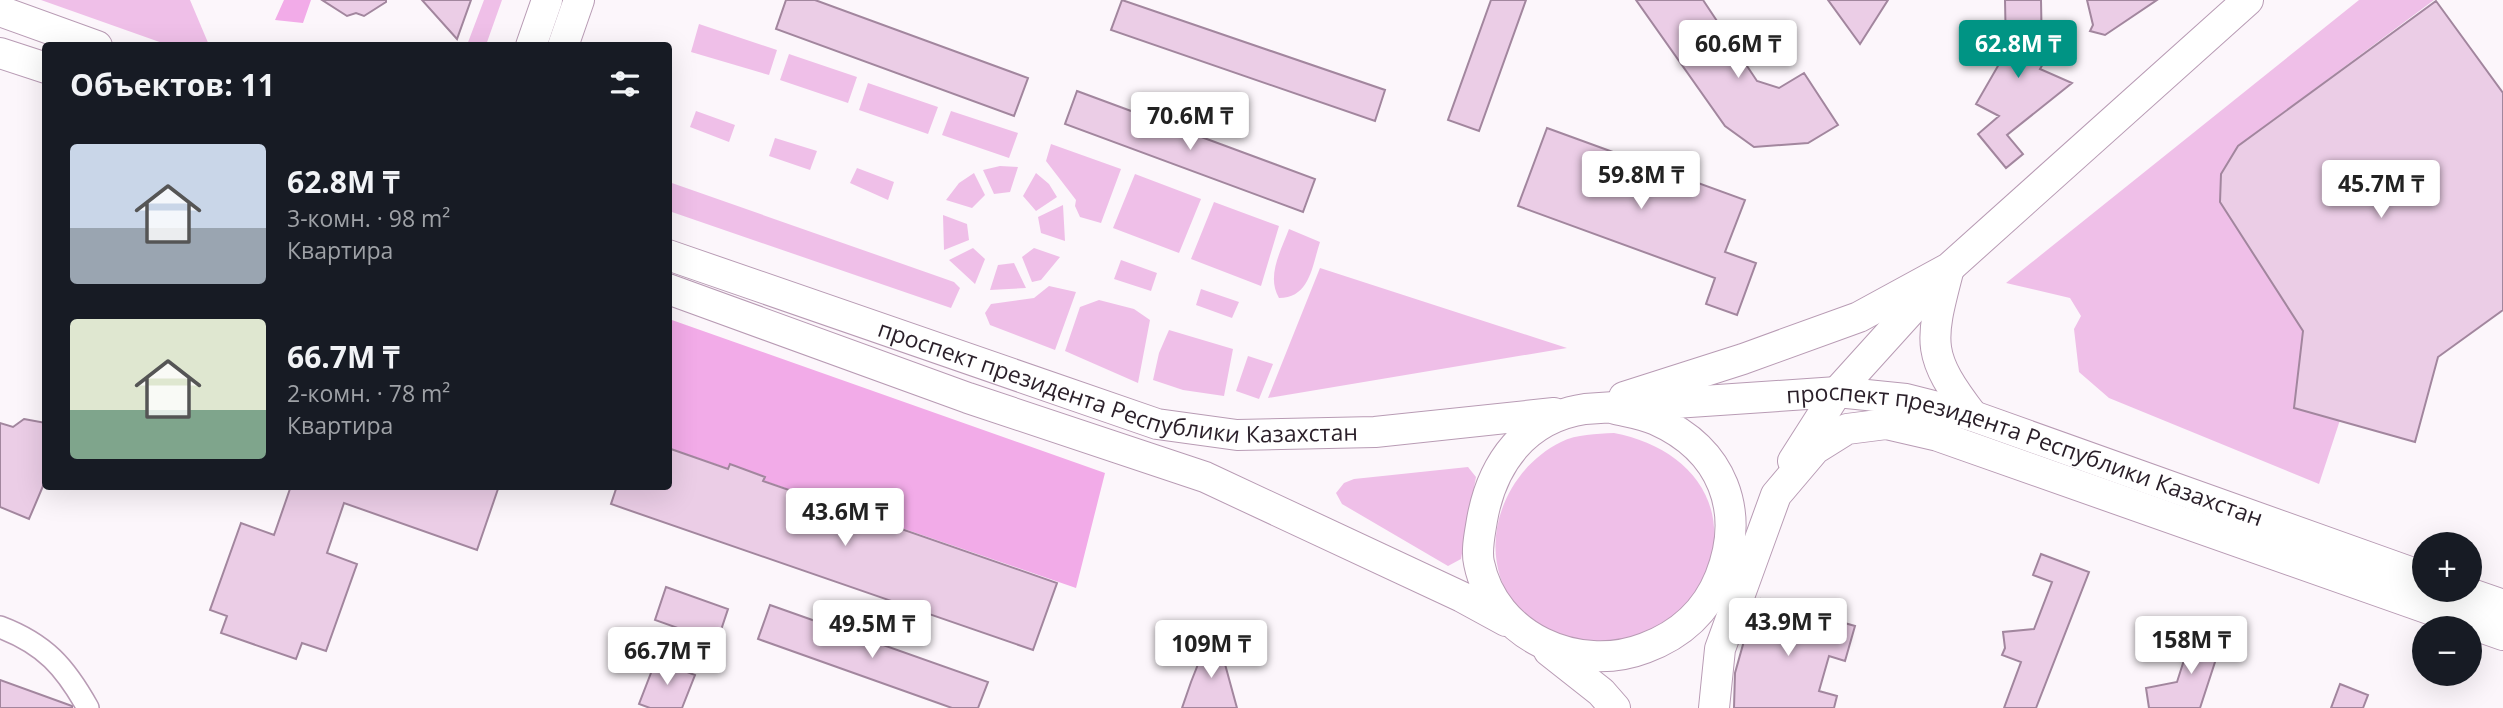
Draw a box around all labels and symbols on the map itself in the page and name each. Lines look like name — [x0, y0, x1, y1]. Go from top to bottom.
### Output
pin: 60.6M ₸ — [1673, 20, 1803, 80]
pin: 62.8M ₸ — [1953, 20, 2083, 80]
pin: 70.6M ₸ — [1125, 92, 1255, 152]
pin: 59.8M ₸ — [1576, 152, 1706, 211]
pin: 45.7M ₸ — [2316, 160, 2446, 220]
street label: проспект президента Республики Казахстан — [874, 312, 1358, 450]
street label: проспект президента Республики Казахстан — [1785, 375, 2268, 533]
pin: 43.6M ₸ — [780, 489, 910, 548]
pin: 43.9M ₸ — [1723, 598, 1853, 658]
pin: 49.5M ₸ — [807, 600, 937, 660]
pin: 158M ₸ — [2134, 616, 2248, 676]
pin: 109M ₸ — [1154, 620, 1268, 680]
pin: 66.7M ₸ — [602, 628, 732, 687]

